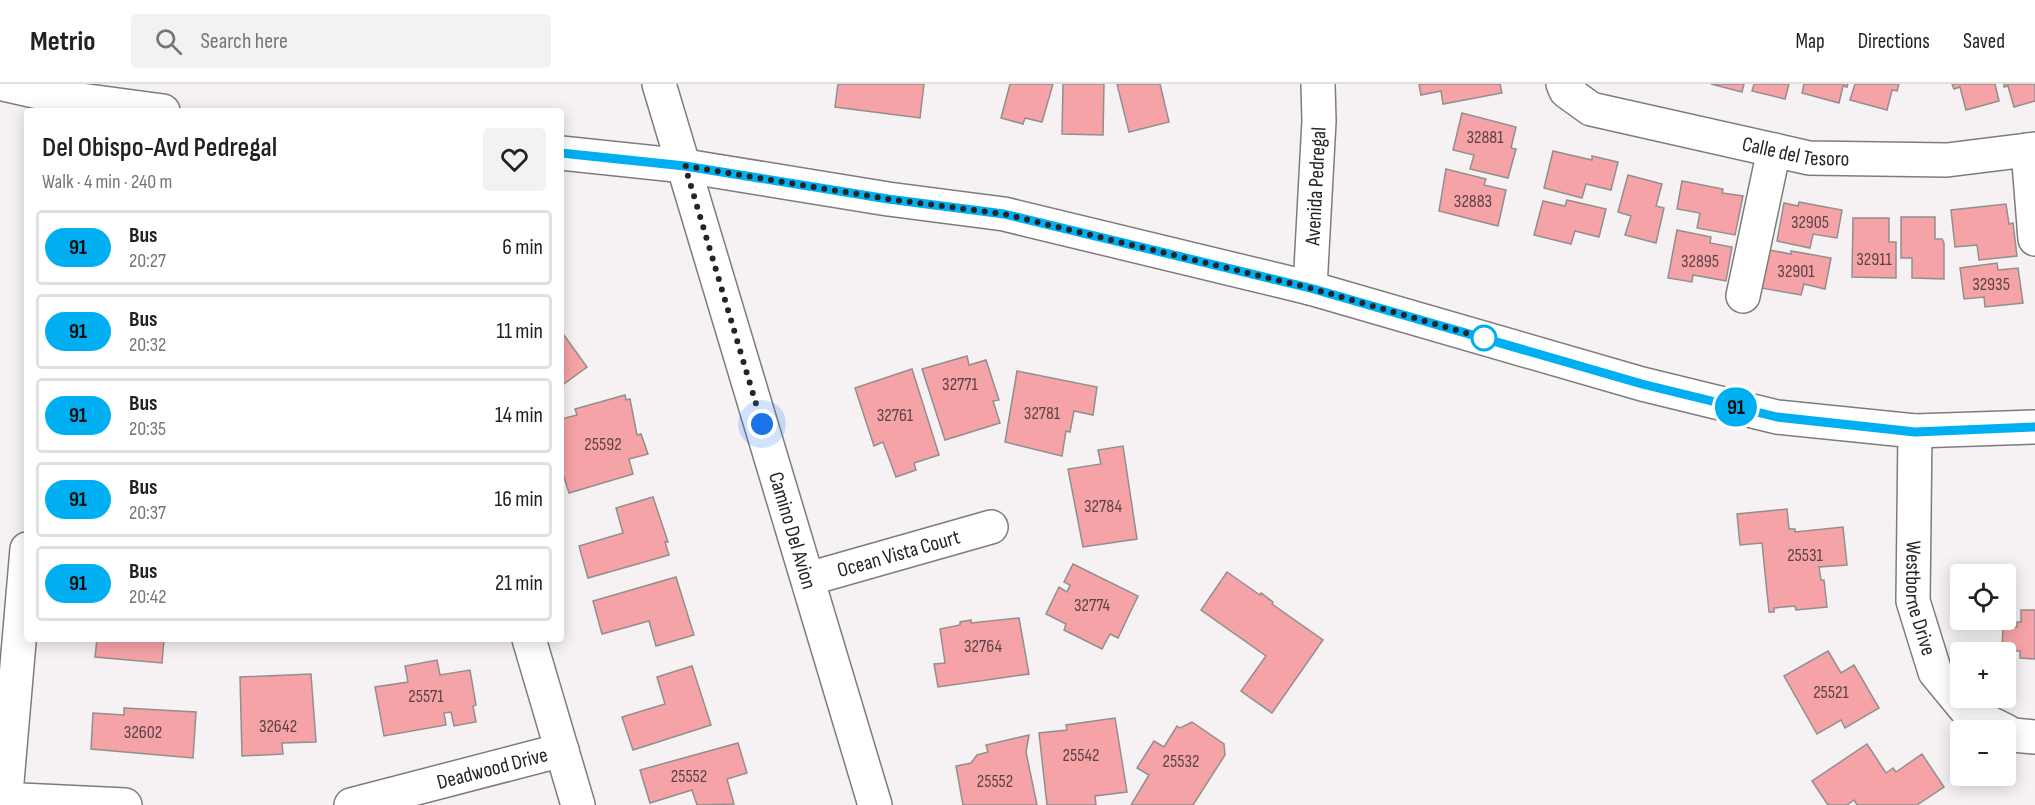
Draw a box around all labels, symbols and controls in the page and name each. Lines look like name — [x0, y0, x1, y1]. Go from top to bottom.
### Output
search box — [131, 14, 551, 68]
text: Metrio — [30, 25, 95, 58]
icon: search — [152, 25, 185, 58]
text: Search here — [200, 28, 288, 55]
text: Map — [1795, 29, 1825, 54]
text: Directions — [1858, 29, 1930, 54]
text: Saved — [1963, 29, 2005, 54]
street label: Avenida Pedregal — [1300, 126, 1331, 247]
house number: 32881 — [1466, 127, 1504, 148]
button: heart — [483, 128, 546, 191]
text: Del Obispo-Avd Pedregal — [42, 131, 277, 164]
street label: Calle del Tesoro — [1740, 131, 1849, 171]
text: Walk · 4 min · 240 m — [42, 170, 172, 194]
house number: 32883 — [1454, 191, 1492, 212]
house number: 32905 — [1791, 212, 1829, 233]
text: Bus — [129, 222, 158, 249]
text: 6 min — [502, 234, 543, 261]
text: 91 — [69, 235, 87, 260]
text: 20:27 — [129, 249, 166, 273]
house number: 32911 — [1856, 249, 1892, 270]
house number: 32895 — [1681, 251, 1719, 272]
house number: 32901 — [1777, 261, 1815, 282]
house number: 32935 — [1972, 274, 2010, 295]
text: Bus — [129, 306, 158, 333]
text: 11 min — [496, 318, 543, 345]
text: 91 — [69, 319, 87, 344]
unlabelled marker — [1471, 325, 1497, 351]
text: 20:32 — [129, 333, 166, 357]
house number: 32771 — [942, 374, 979, 395]
line badge: 91 — [1709, 388, 1763, 426]
text: Bus — [129, 390, 158, 417]
text: 91 — [1727, 395, 1745, 420]
text: 14 min — [495, 402, 543, 429]
text: 91 — [69, 403, 87, 428]
house number: 32781 — [1024, 403, 1061, 424]
house number: 32761 — [877, 405, 914, 426]
your location — [747, 409, 777, 439]
text: 20:35 — [129, 417, 166, 441]
house number: 25592 — [584, 434, 622, 455]
street label: Camino Del Avion — [763, 469, 822, 592]
text: Bus — [129, 474, 158, 501]
text: 16 min — [495, 486, 543, 513]
text: 91 — [69, 487, 87, 512]
house number: 32784 — [1084, 496, 1122, 517]
text: 20:37 — [129, 501, 166, 525]
street label: Ocean Vista Court — [834, 524, 963, 583]
street label: Westborne Drive — [1901, 540, 1942, 659]
house number: 25531 — [1787, 545, 1824, 566]
text: Bus — [129, 558, 158, 585]
map controls — [1950, 564, 2016, 786]
button: locate — [1950, 564, 2016, 630]
text: 21 min — [495, 570, 543, 597]
text: 91 — [69, 571, 87, 596]
text: 20:42 — [129, 585, 166, 609]
house number: 32774 — [1074, 595, 1110, 616]
house number: 32764 — [964, 636, 1002, 657]
button: + — [1950, 642, 2016, 708]
house number: 25521 — [1813, 682, 1850, 703]
house number: 25571 — [408, 686, 444, 707]
house number: 32642 — [259, 716, 297, 737]
button: − — [1950, 720, 2016, 786]
house number: 32602 — [124, 722, 162, 743]
street label: Deadwood Drive — [434, 742, 550, 795]
house number: 25542 — [1063, 745, 1099, 766]
house number: 25532 — [1163, 751, 1199, 772]
house number: 25552 — [671, 766, 707, 787]
house number: 25552 — [977, 771, 1013, 792]

